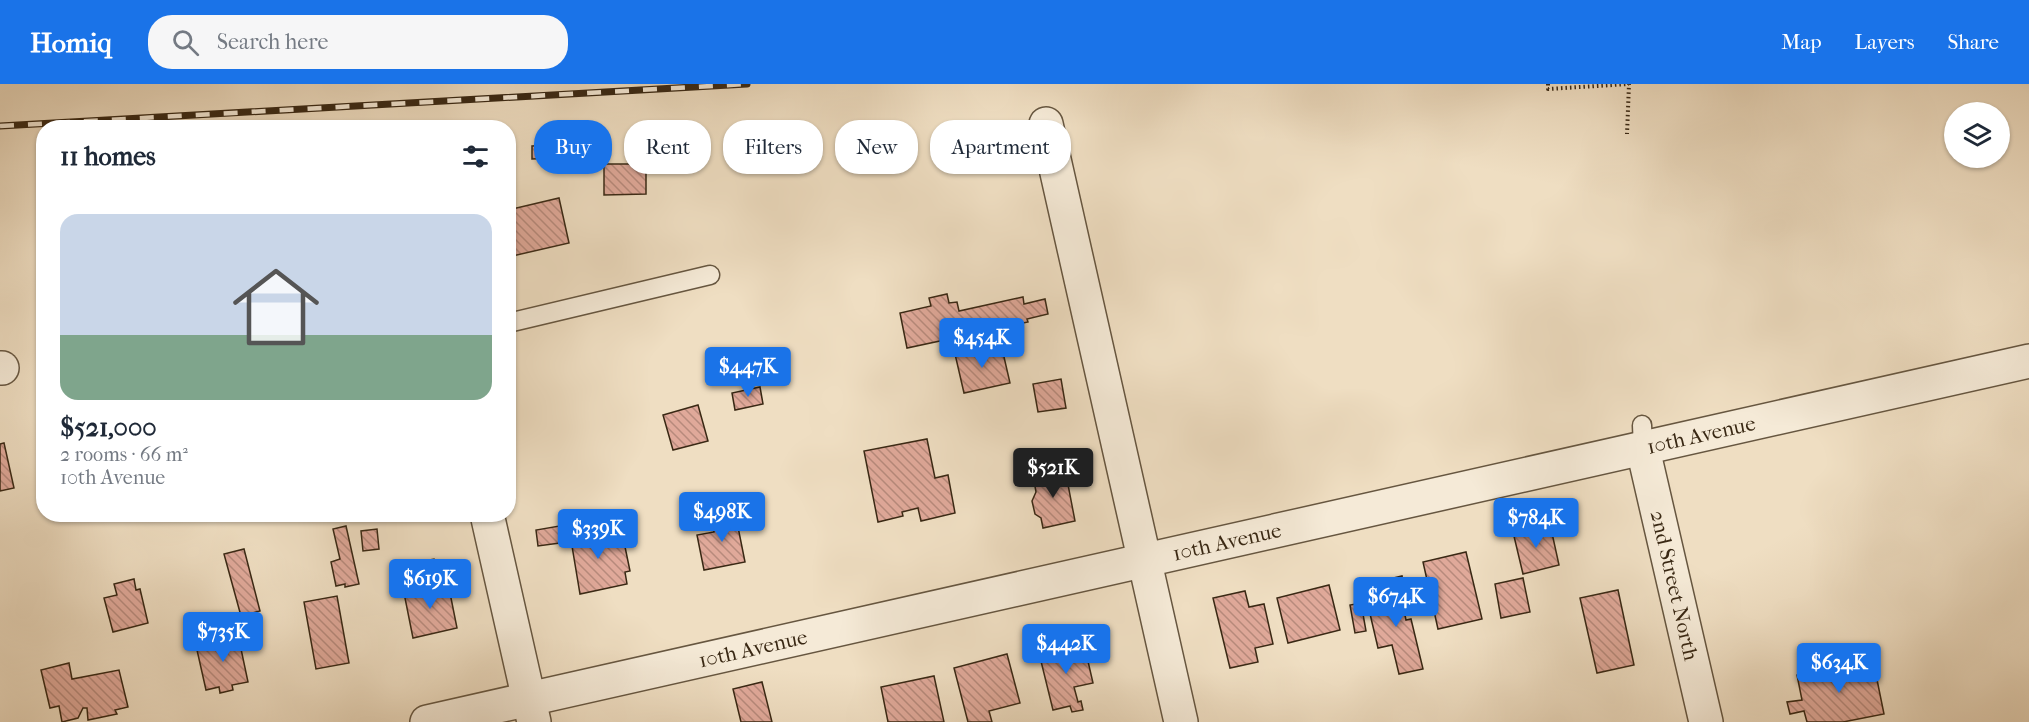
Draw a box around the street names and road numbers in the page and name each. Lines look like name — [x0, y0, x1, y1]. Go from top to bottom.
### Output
street label: 10th Avenue — [1644, 411, 1758, 459]
street label: 2nd Street North — [1646, 508, 1703, 663]
street label: 10th Avenue — [1170, 518, 1284, 566]
street label: 10th Avenue — [696, 625, 809, 672]

